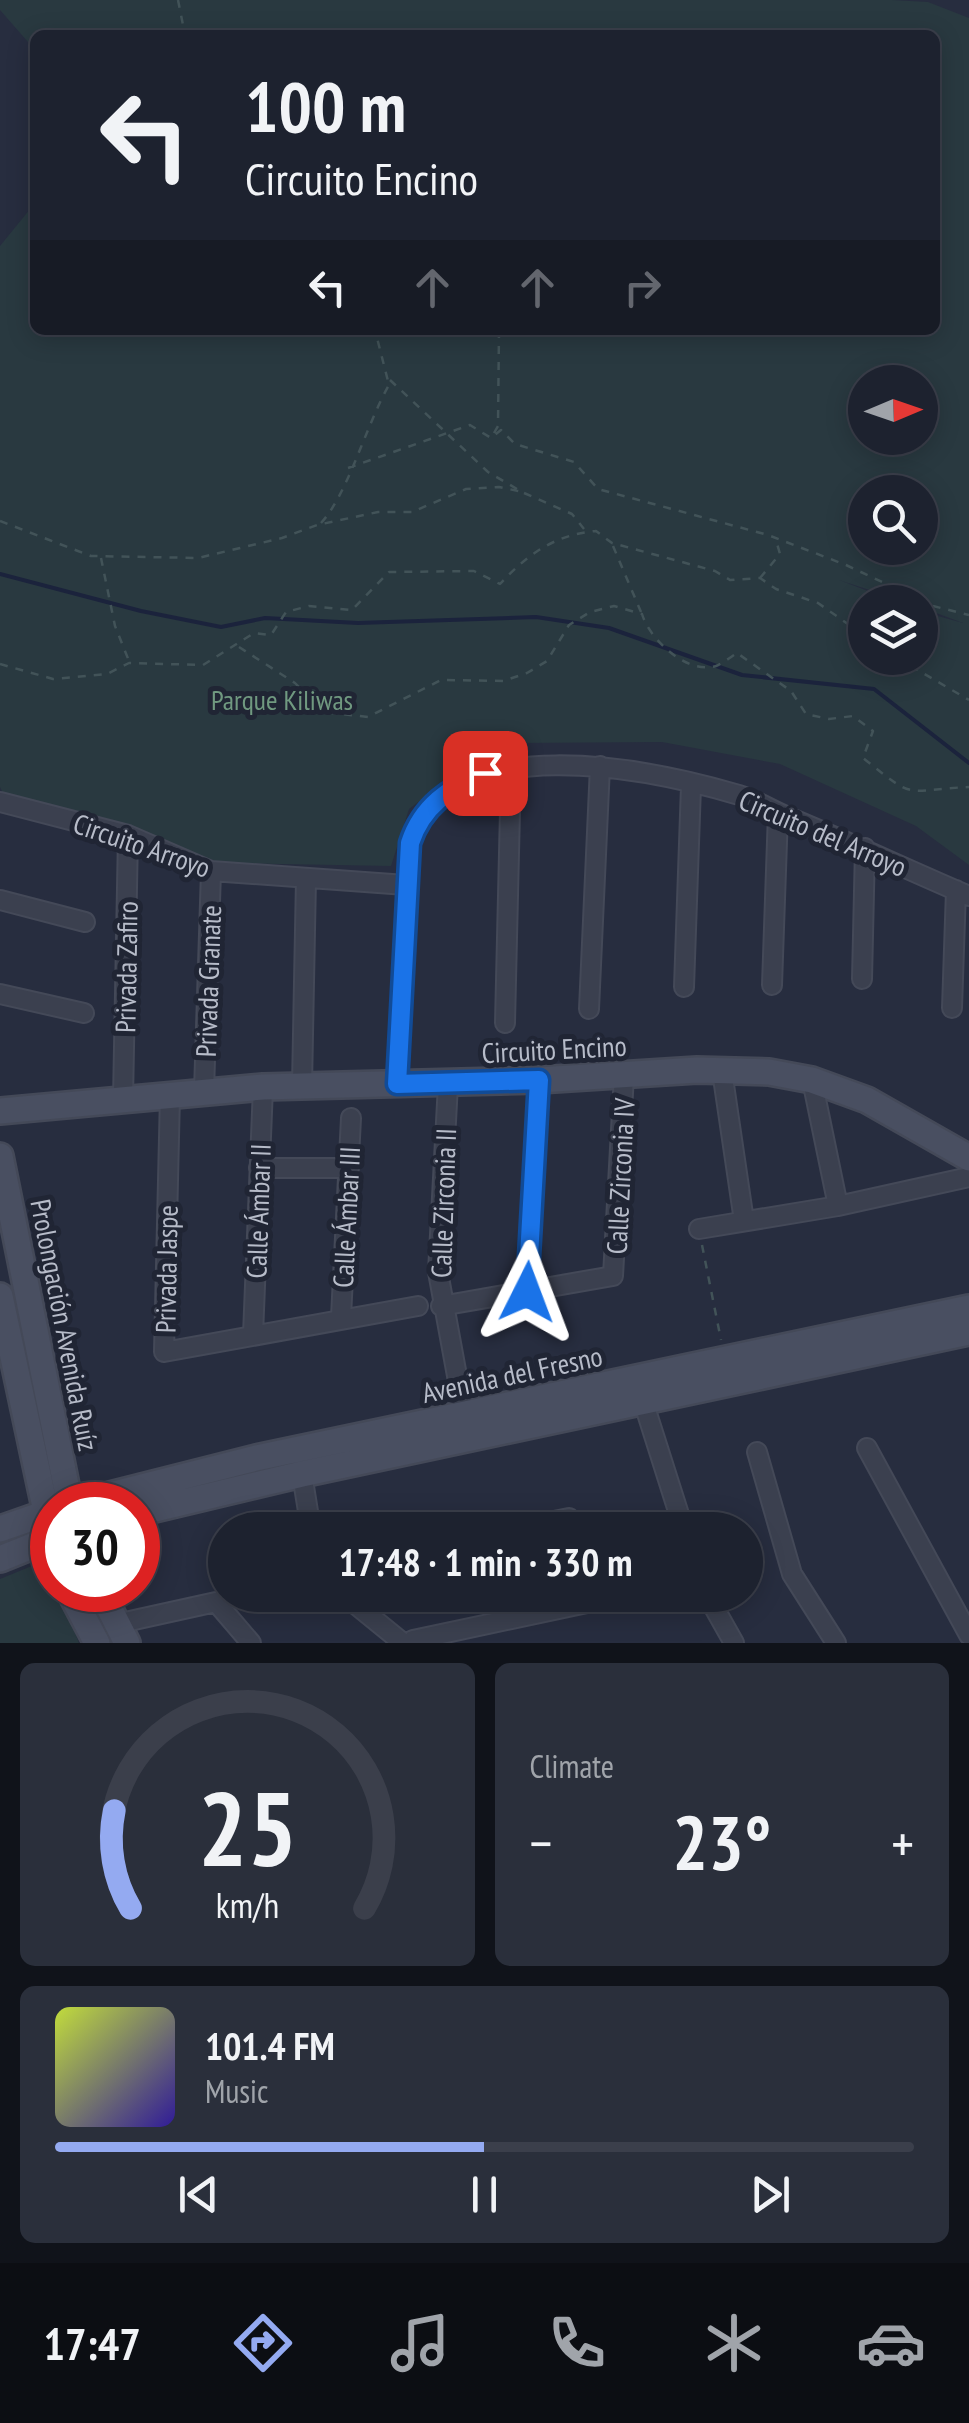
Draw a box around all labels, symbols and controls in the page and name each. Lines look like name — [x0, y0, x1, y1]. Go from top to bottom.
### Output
text: 100 m — [245, 61, 406, 151]
icon: left — [80, 70, 210, 200]
text: Circuito Encino — [245, 149, 478, 207]
icon: left — [300, 260, 355, 315]
icon: ahead — [405, 260, 460, 315]
icon: ahead — [510, 260, 565, 315]
icon: right — [615, 260, 670, 315]
north arrow — [848, 365, 938, 455]
map controls — [848, 365, 938, 675]
button: search — [848, 475, 938, 565]
button: layers — [848, 585, 938, 675]
park label: Parque Kiliwas — [211, 681, 353, 718]
pin — [443, 731, 528, 816]
icon: arrive — [458, 746, 513, 801]
street label: Circuito del Arroyo — [734, 781, 912, 885]
street label: Circuito Arroyo — [69, 804, 215, 886]
street label: Privada Zafiro — [106, 901, 146, 1033]
street label: Privada Granate — [187, 904, 229, 1058]
street label: Circuito Encino — [481, 1027, 627, 1071]
street label: Calle Zirconia IV — [597, 1096, 643, 1255]
street label: Calle Zirconia II — [422, 1127, 464, 1279]
street label: Calle Ámbar II — [237, 1143, 279, 1279]
street label: Calle Ámbar III — [324, 1145, 368, 1289]
street label: Prolongación Avenida Ruíz — [22, 1196, 108, 1454]
street label: Privada Jaspe — [146, 1205, 186, 1333]
position arrow — [475, 1240, 579, 1344]
street label: Avenida del Fresno — [419, 1337, 605, 1411]
speed limit sign: 30 — [30, 1482, 160, 1612]
text: 17:48 · 1 min · 330 m — [339, 1537, 632, 1586]
text: Climate — [530, 1745, 614, 1787]
text: 25 — [198, 1760, 297, 1895]
text: 23° — [672, 1794, 771, 1891]
text: − — [530, 1807, 552, 1878]
text: + — [891, 1807, 914, 1878]
text: km/h — [216, 1882, 279, 1928]
text: 101.4 FM — [205, 2021, 335, 2070]
text: Music — [205, 2070, 268, 2112]
icon: previous — [171, 2167, 226, 2222]
icon: pause — [457, 2167, 512, 2222]
icon: next — [743, 2167, 798, 2222]
icon: directions — [228, 2308, 298, 2378]
icon: music — [385, 2308, 455, 2378]
icon: phone — [542, 2308, 612, 2378]
icon: climate — [699, 2308, 769, 2378]
icon: car — [856, 2308, 926, 2378]
text: 17:47 — [43, 2314, 141, 2372]

